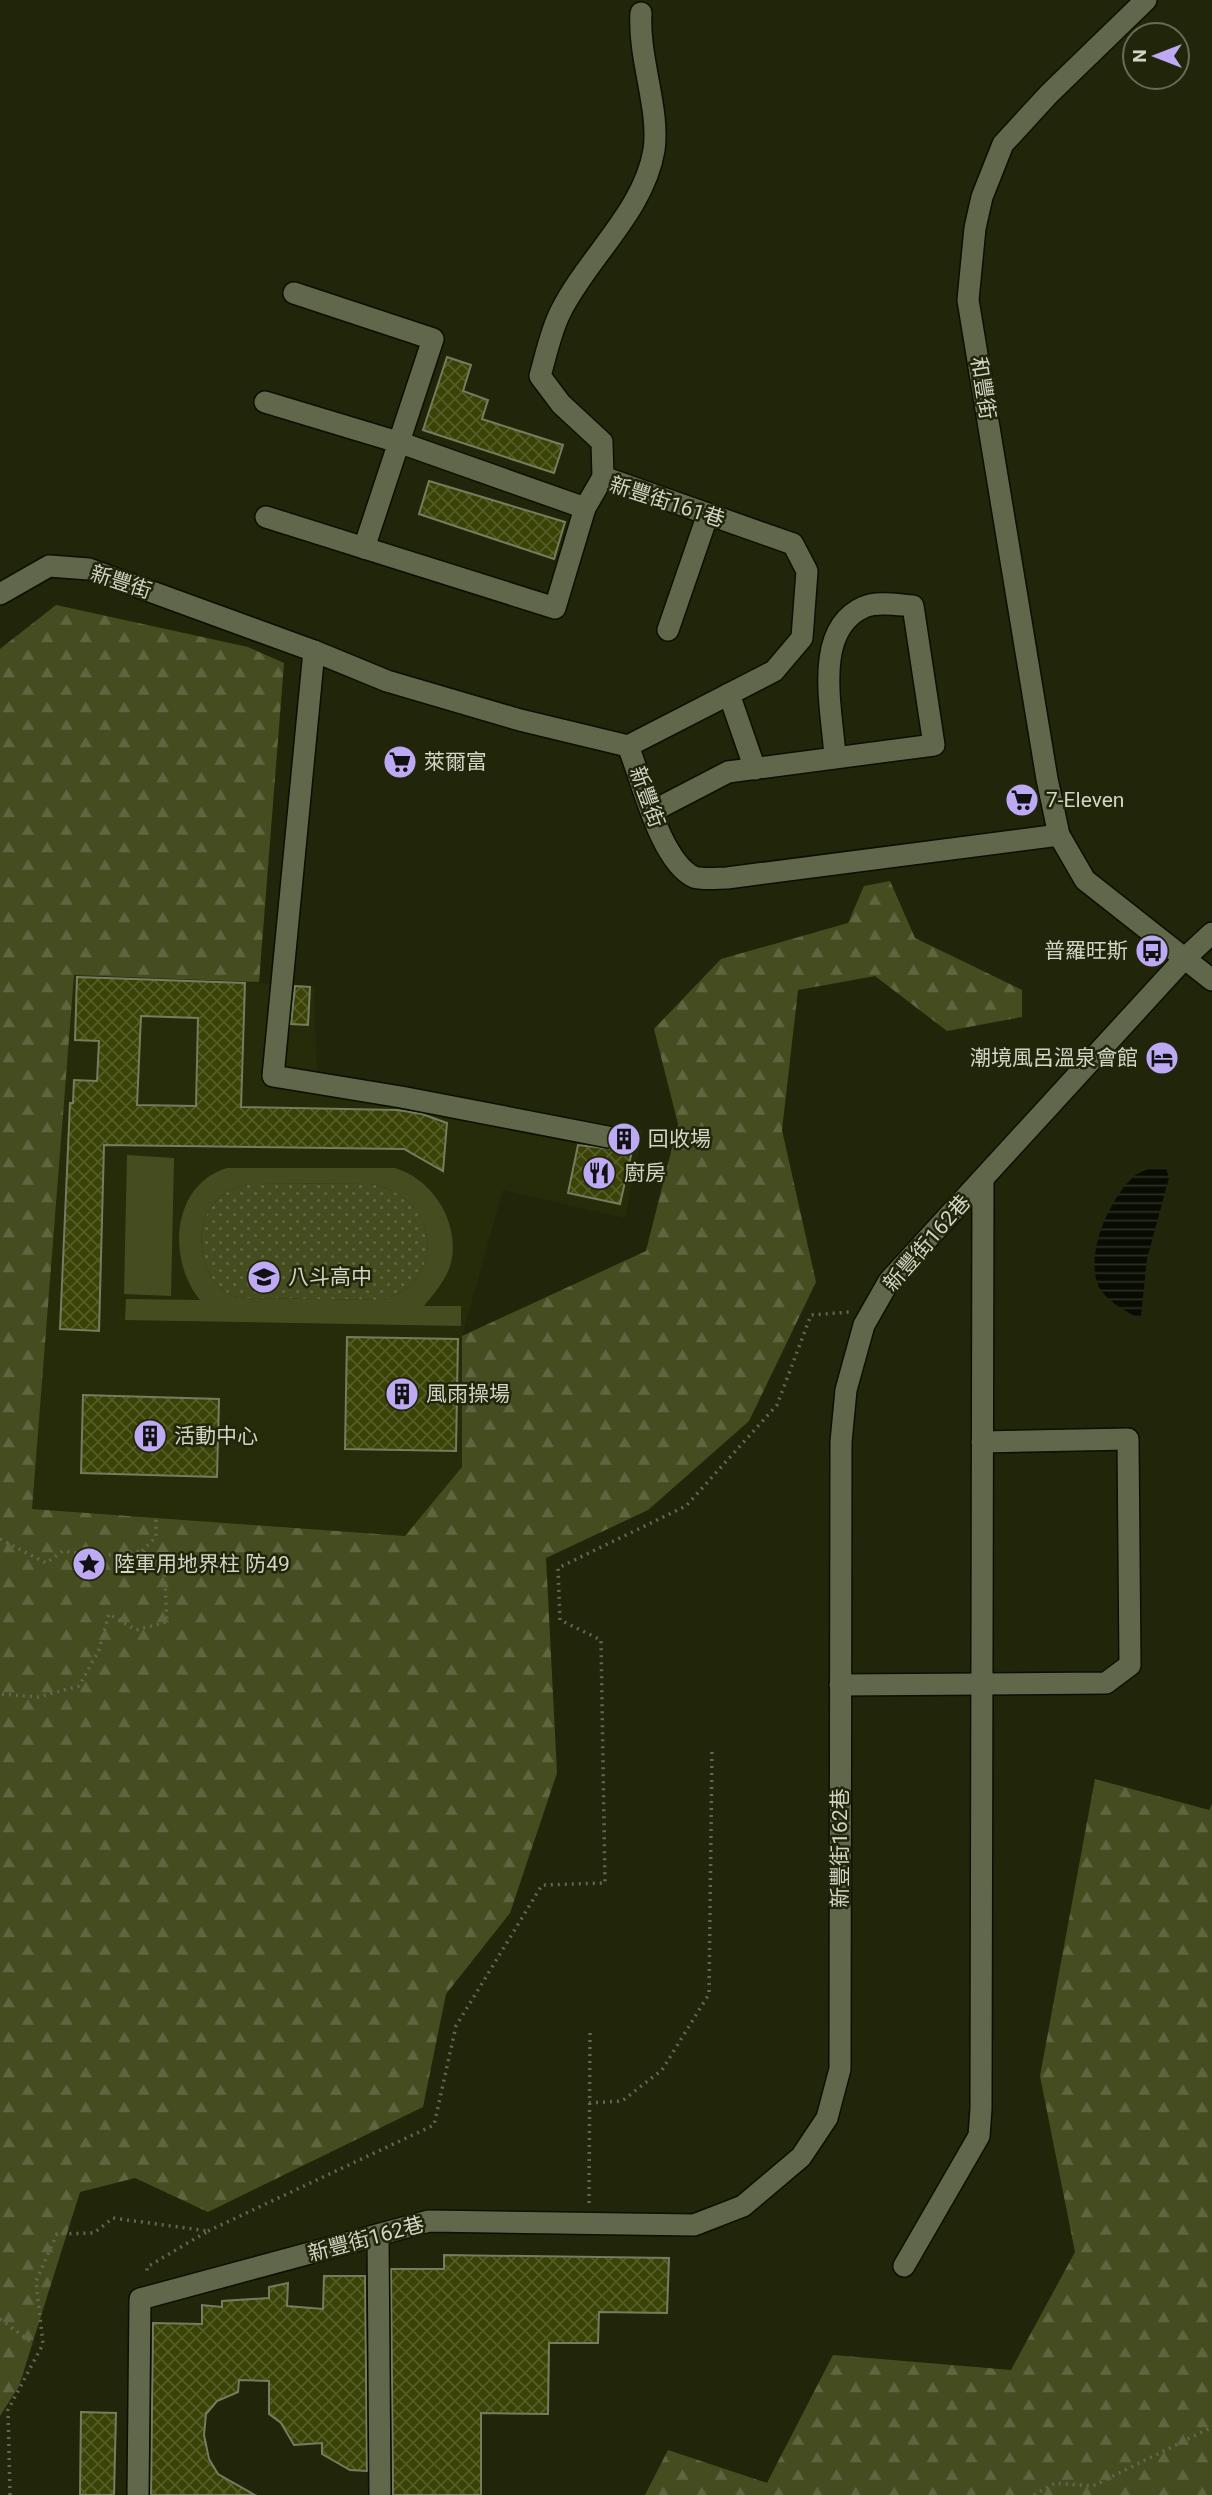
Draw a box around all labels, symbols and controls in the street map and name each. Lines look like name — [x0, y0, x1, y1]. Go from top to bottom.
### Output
north arrow — [1121, 21, 1191, 91]
text: N — [1128, 49, 1151, 63]
street label: 和豐街 — [966, 355, 1000, 421]
street label: 新豐街161巷 — [607, 472, 727, 532]
street label: 新豐街 — [87, 561, 155, 603]
supermarket icon: 萊爾富 — [381, 743, 419, 781]
place label: 萊爾富 — [424, 750, 487, 774]
street label: 新豐街 — [625, 763, 669, 831]
supermarket icon: 7-Eleven — [1003, 781, 1041, 819]
place label: 7-Eleven — [1046, 788, 1124, 812]
bus stop icon: 普羅旺斯 — [1133, 932, 1171, 970]
place label: 普羅旺斯 — [1044, 939, 1128, 963]
hotel icon: 潮境風呂溫泉會館 — [1143, 1039, 1181, 1077]
place label: 潮境風呂溫泉會館 — [970, 1046, 1138, 1070]
building icon: 回收場 — [605, 1120, 643, 1158]
place label: 回收場 — [648, 1127, 711, 1151]
restaurant icon: 廚房 — [580, 1154, 618, 1192]
place label: 廚房 — [624, 1161, 666, 1185]
street label: 新豐街162巷 — [879, 1190, 975, 1296]
school or university icon: 八斗高中 — [245, 1258, 283, 1296]
place label: 八斗高中 — [288, 1265, 372, 1289]
building icon: 風雨操場 — [383, 1375, 421, 1413]
place label: 風雨操場 — [426, 1382, 510, 1406]
building icon: 活動中心 — [131, 1417, 169, 1455]
place label: 活動中心 — [174, 1424, 258, 1448]
place icon: 陸軍用地界柱 防49 — [70, 1545, 108, 1583]
place label: 陸軍用地界柱 防49 — [114, 1552, 290, 1576]
street label: 新豐街162巷 — [828, 1788, 852, 1908]
street label: 新豐街162巷 — [305, 2212, 427, 2266]

